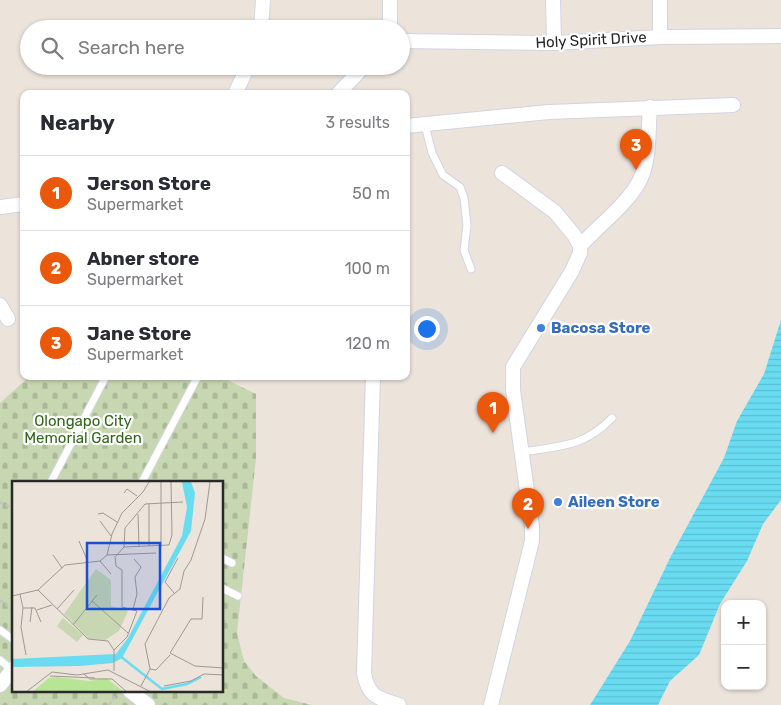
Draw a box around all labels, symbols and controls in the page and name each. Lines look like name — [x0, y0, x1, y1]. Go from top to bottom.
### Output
search box — [20, 20, 410, 75]
street label: Holy Spirit Drive — [535, 28, 647, 52]
icon: search — [38, 34, 66, 62]
text: Search here — [78, 36, 185, 59]
text: Nearby — [40, 110, 115, 135]
text: 3 results — [325, 113, 390, 132]
pin: 3 — [620, 129, 652, 170]
text: Jerson Store — [87, 172, 211, 195]
text: 1 — [52, 184, 60, 203]
text: 50 m — [352, 184, 390, 203]
text: Supermarket — [87, 195, 183, 214]
text: Abner store — [87, 247, 199, 270]
text: 2 — [51, 259, 61, 278]
text: 100 m — [345, 259, 390, 278]
text: Supermarket — [87, 270, 183, 289]
your location — [414, 316, 440, 342]
place label: Bacosa Store — [551, 319, 651, 337]
text: Jane Store — [87, 322, 191, 345]
marker: Bacosa Store — [535, 322, 547, 334]
text: 3 — [51, 334, 61, 353]
text: 120 m — [345, 334, 390, 353]
text: Supermarket — [87, 345, 183, 364]
pin: 1 — [477, 392, 509, 433]
park label: Olongapo City Memorial Garden — [24, 412, 142, 447]
inset map — [12, 481, 224, 692]
pin: 2 — [512, 488, 544, 529]
place label: Aileen Store — [568, 493, 660, 511]
marker: Aileen Store — [552, 496, 564, 508]
map controls — [721, 600, 766, 690]
button: + — [721, 600, 766, 645]
button: − — [721, 645, 766, 690]

